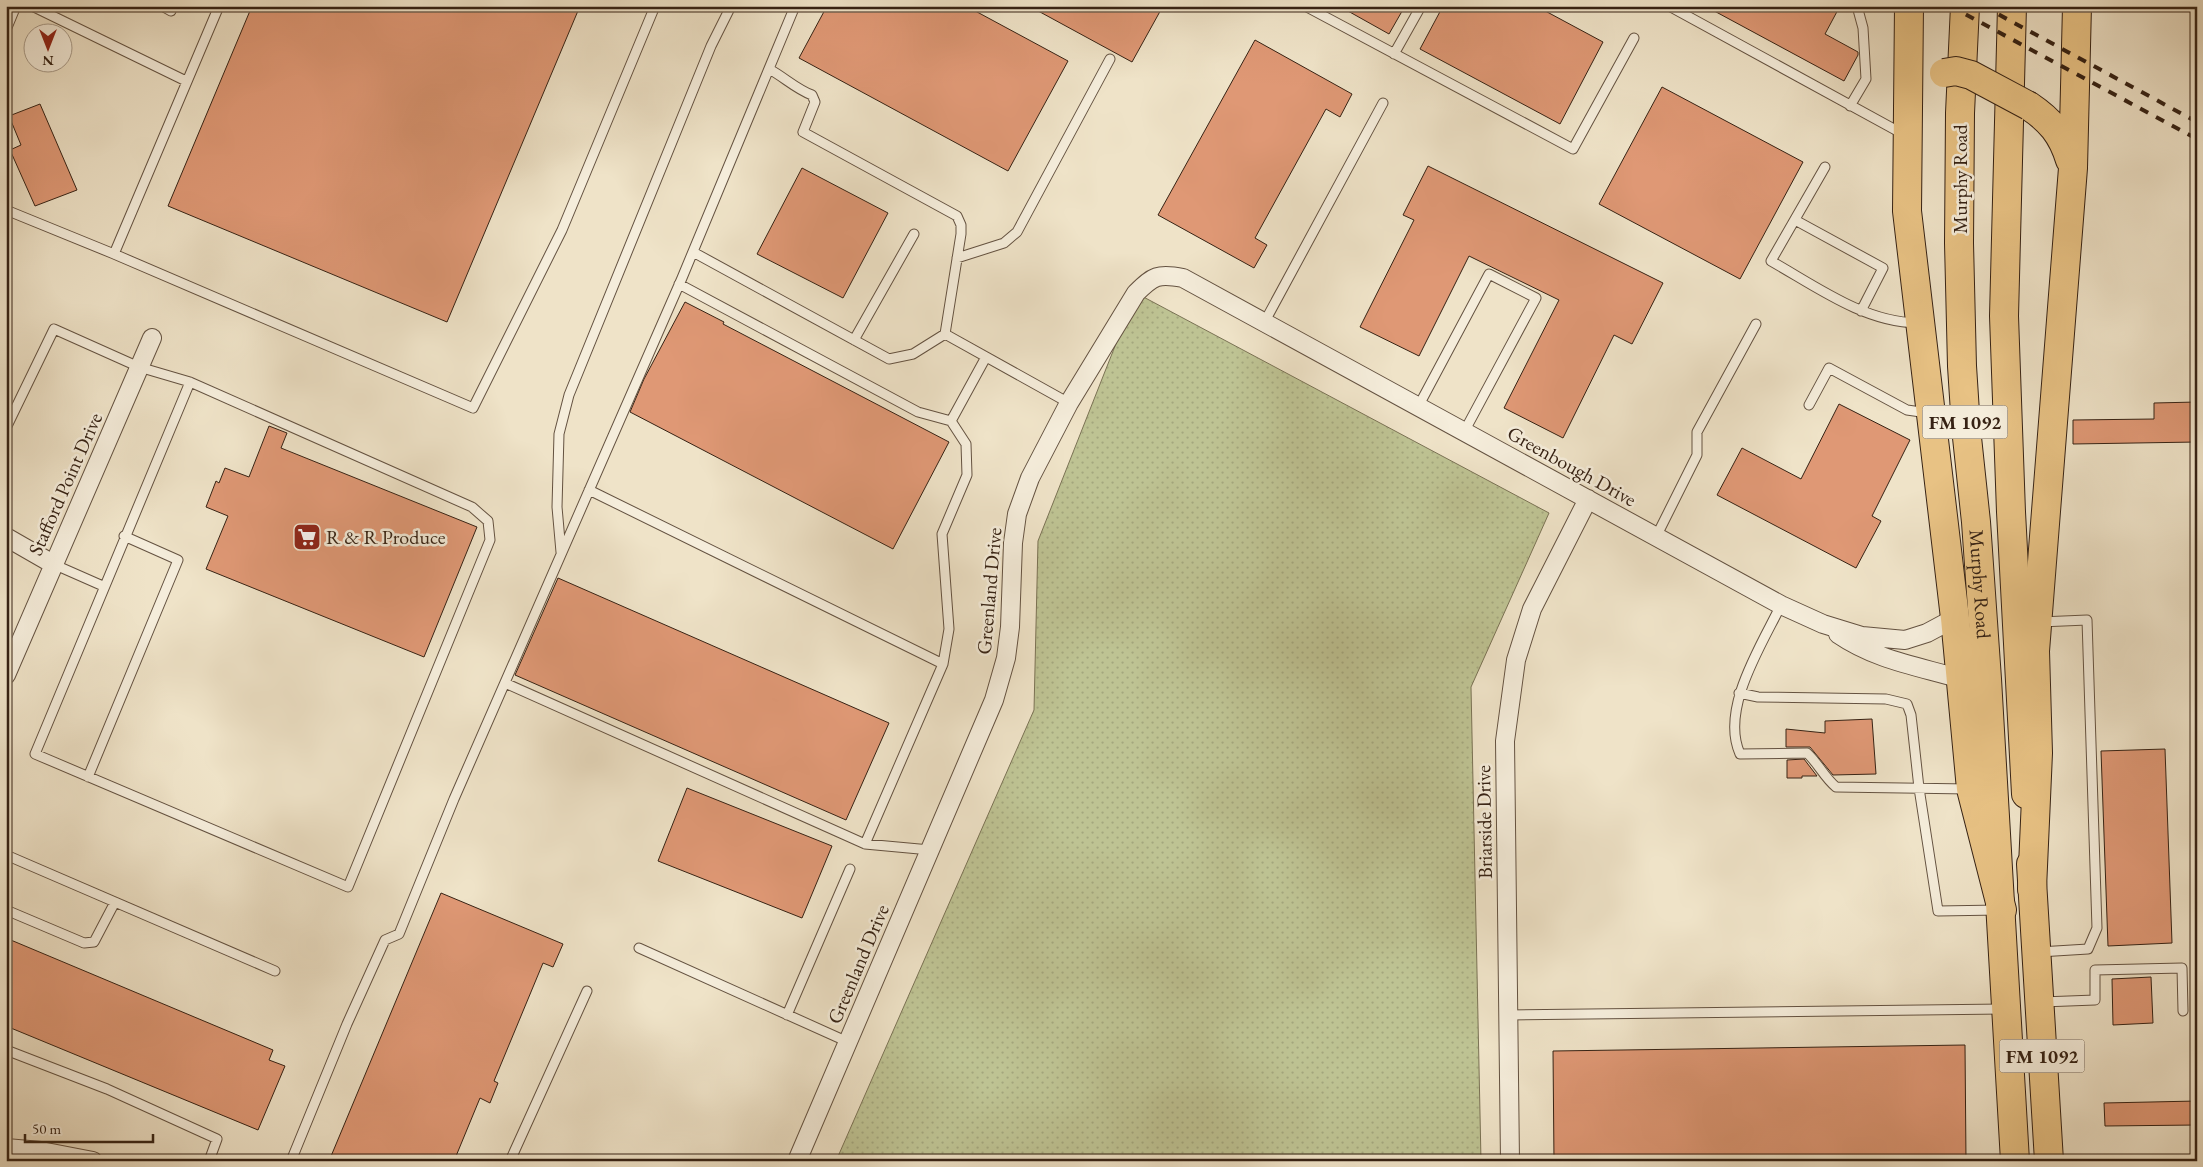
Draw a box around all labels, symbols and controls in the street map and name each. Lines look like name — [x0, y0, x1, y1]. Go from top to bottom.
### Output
north arrow — [22, 22, 72, 72]
text: N — [42, 52, 54, 70]
street label: Murphy Road — [1947, 123, 1973, 234]
road number: FM 1092 — [1922, 406, 2008, 438]
street label: Stafford Point Drive — [22, 408, 108, 559]
street label: Greenbough Drive — [1503, 420, 1641, 512]
supermarket icon: R & R Produce — [292, 522, 322, 552]
place label: R & R Produce — [326, 524, 446, 550]
street label: Greenland Drive — [970, 526, 1008, 656]
street label: Murphy Road — [1964, 529, 1997, 640]
street label: Briarside Drive — [1470, 765, 1498, 879]
street label: Greenland Drive — [821, 900, 895, 1028]
road number: FM 1092 — [2000, 1040, 2084, 1072]
scale bar — [25, 1112, 152, 1144]
text: 50 m — [32, 1119, 61, 1138]

